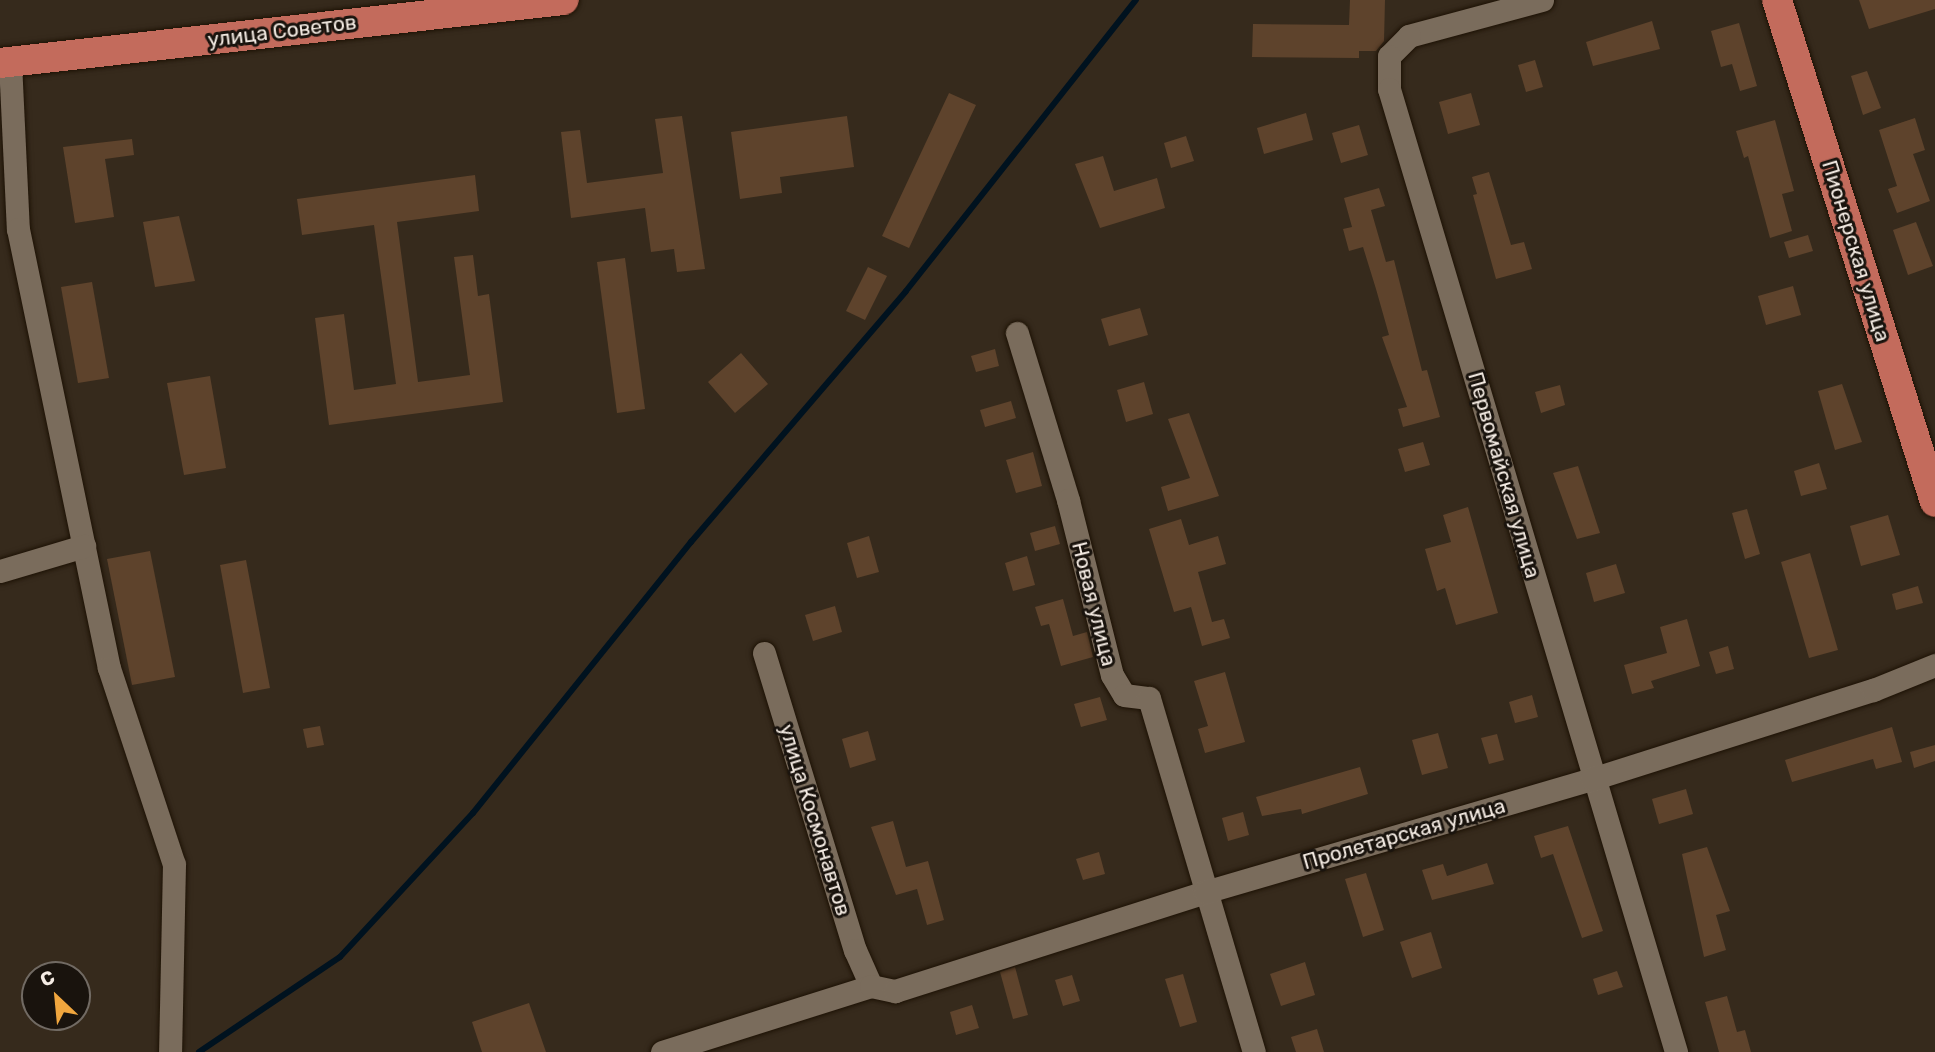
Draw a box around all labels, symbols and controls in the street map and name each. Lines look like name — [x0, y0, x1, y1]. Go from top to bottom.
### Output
street label: улица Советов — [206, 9, 358, 53]
street label: Пионерская улица — [1816, 157, 1896, 345]
street label: Первомайская улица — [1463, 369, 1545, 581]
street label: Новая улица — [1066, 539, 1122, 669]
street label: улица Космонавтов — [774, 721, 856, 919]
street label: Пролетарская улица — [1300, 793, 1508, 875]
north arrow — [21, 961, 91, 1031]
text: С — [36, 965, 58, 992]

